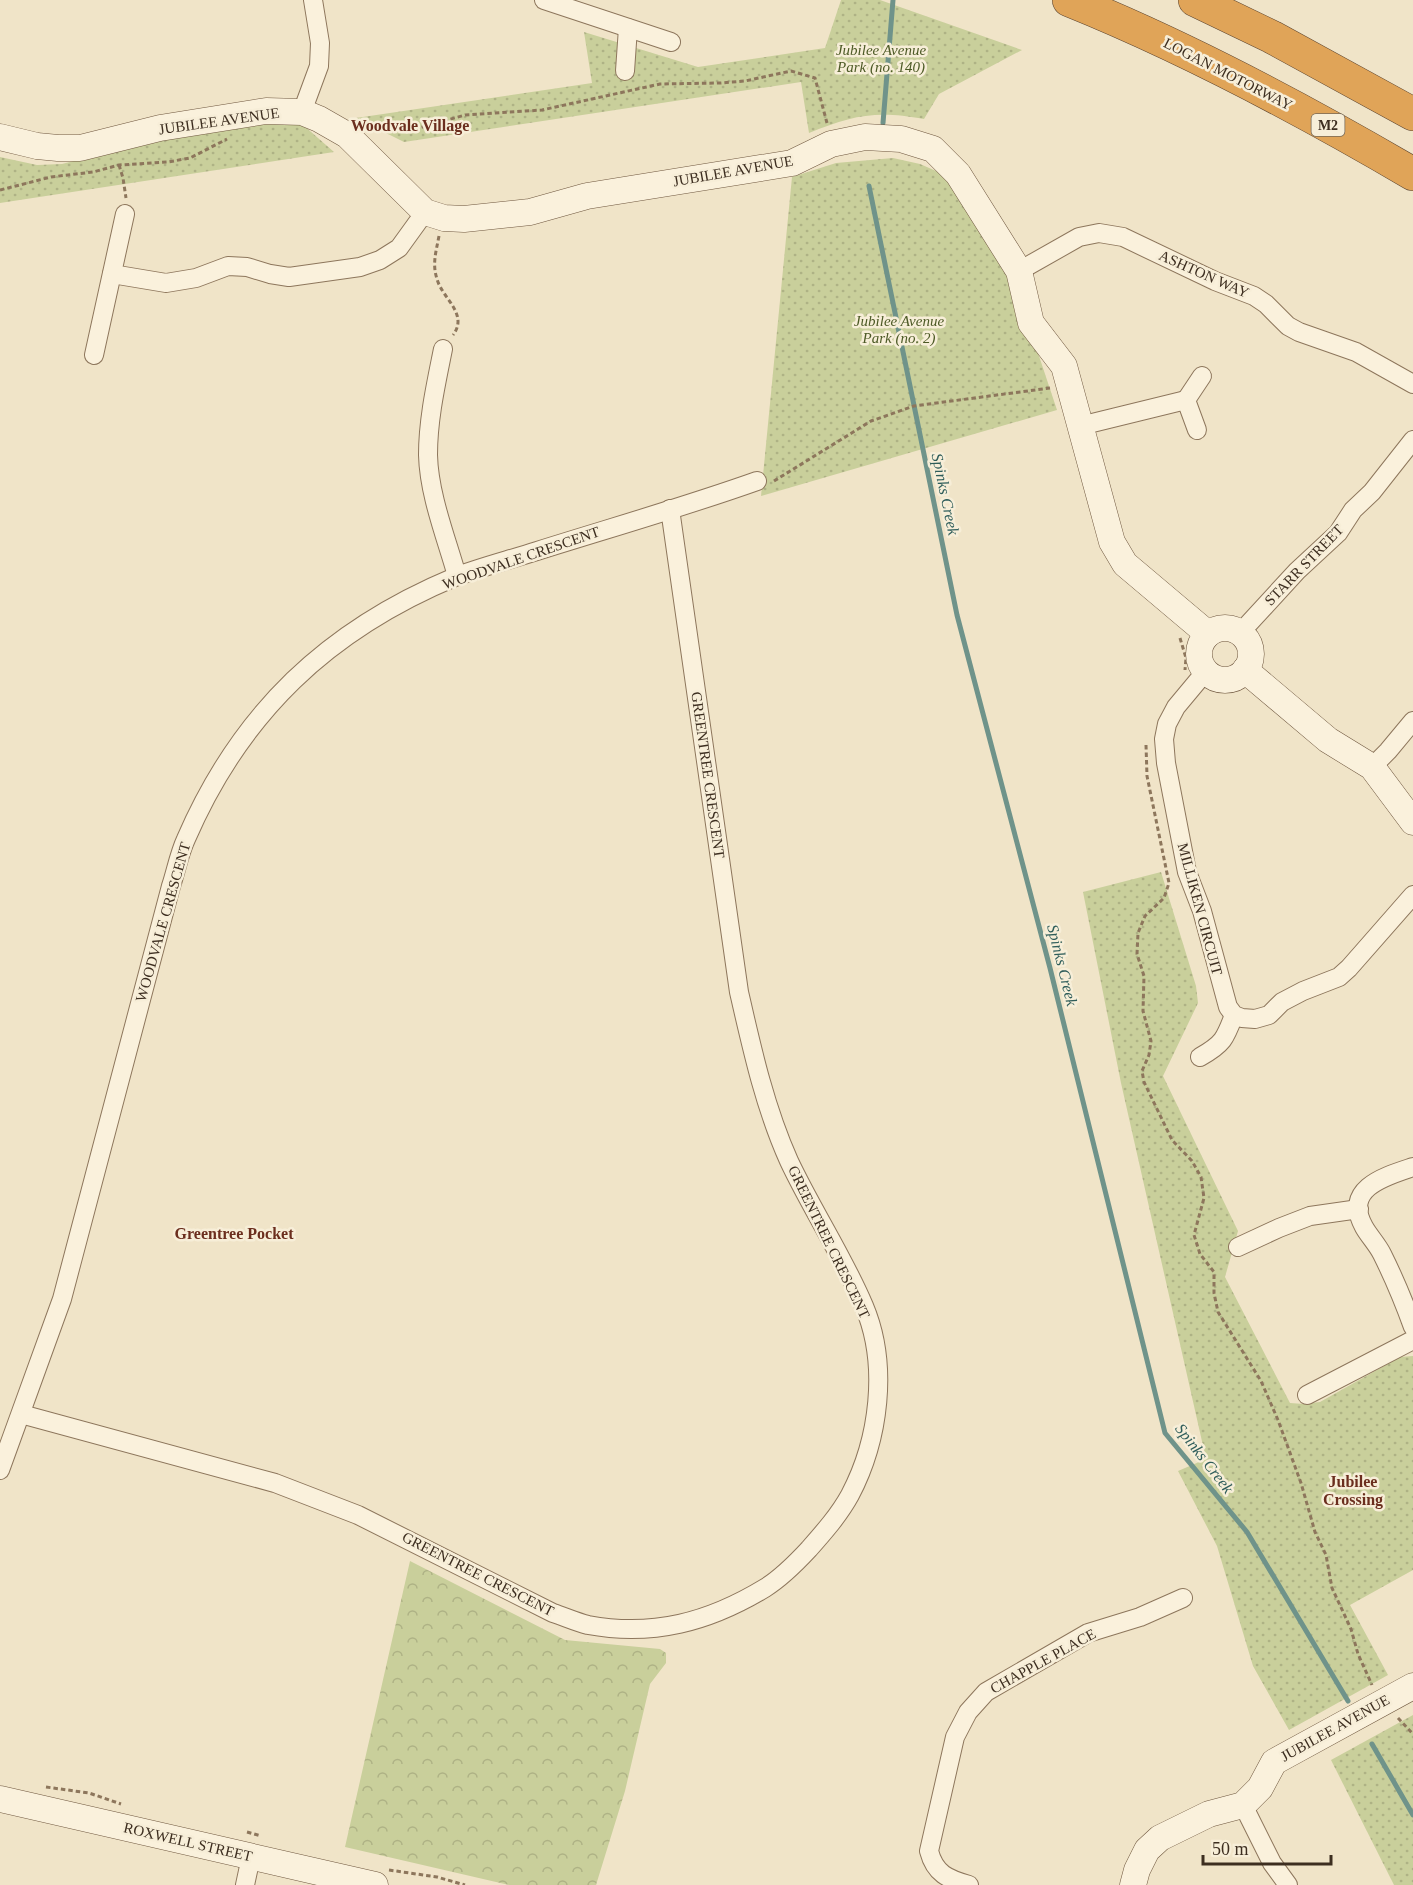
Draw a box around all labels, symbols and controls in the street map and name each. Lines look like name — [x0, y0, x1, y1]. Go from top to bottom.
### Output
street label: LOGAN MOTORWAY — [1161, 35, 1295, 113]
park label: Jubilee Avenue Park (no. 140) — [836, 42, 926, 76]
street label: JUBILEE AVENUE — [158, 105, 280, 137]
road number: M2 — [1312, 114, 1344, 136]
district label: Woodvale Village — [351, 117, 469, 135]
street label: JUBILEE AVENUE — [672, 153, 794, 189]
street label: ASHTON WAY — [1157, 247, 1252, 301]
park label: Jubilee Avenue Park (no. 2) — [854, 313, 944, 347]
water label: Spinks Creek — [928, 452, 963, 538]
street label: STARR STREET — [1261, 521, 1347, 609]
street label: WOODVALE CRESCENT — [440, 524, 602, 592]
street label: GREENTREE CRESCENT — [688, 691, 728, 859]
street label: WOODVALE CRESCENT — [133, 840, 193, 1004]
street label: MILLIKEN CIRCUIT — [1175, 841, 1225, 977]
water label: Spinks Creek — [1043, 923, 1081, 1009]
street label: GREENTREE CRESCENT — [785, 1163, 873, 1321]
district label: Greentree Pocket — [175, 1225, 294, 1242]
water label: Spinks Creek — [1171, 1420, 1238, 1498]
district label: Jubilee Crossing — [1323, 1473, 1383, 1509]
street label: GREENTREE CRESCENT — [400, 1529, 556, 1619]
street label: CHAPPLE PLACE — [988, 1625, 1098, 1697]
street label: JUBILEE AVENUE — [1278, 1691, 1392, 1765]
street label: ROXWELL STREET — [122, 1819, 254, 1865]
scale bar — [1203, 1828, 1330, 1866]
text: 50 m — [1212, 1839, 1249, 1859]

